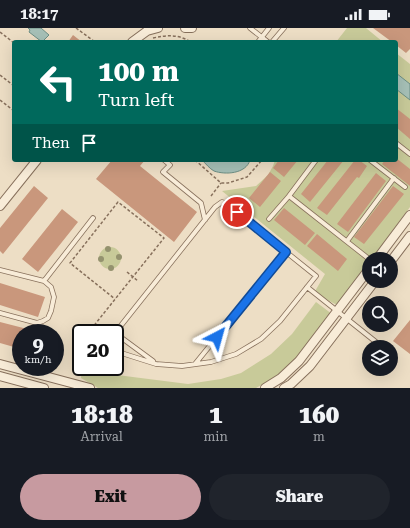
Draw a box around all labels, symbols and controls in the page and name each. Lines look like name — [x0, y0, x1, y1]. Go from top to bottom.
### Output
text: 18:17 — [20, 5, 58, 23]
text: 100 m — [98, 55, 179, 88]
icon: left — [32, 56, 84, 108]
text: Turn left — [98, 89, 174, 110]
icon: arrive — [78, 132, 100, 154]
text: Then — [32, 134, 70, 152]
pin — [220, 195, 254, 229]
icon: arrive — [226, 201, 248, 223]
map controls — [362, 252, 398, 376]
button: sound — [362, 252, 398, 288]
button: search — [362, 296, 398, 332]
position arrow — [196, 316, 238, 358]
speed limit sign: 20 — [72, 324, 124, 376]
text: 9 — [32, 333, 44, 357]
button: layers — [362, 340, 398, 376]
text: km/h — [25, 354, 51, 365]
text: 18:18 — [71, 401, 133, 429]
text: 1 — [209, 401, 222, 429]
text: 160 — [299, 401, 339, 429]
text: Arrival — [81, 429, 123, 444]
text: min — [203, 429, 228, 444]
text: m — [313, 429, 325, 444]
button: Exit — [20, 474, 201, 520]
button: Share — [209, 474, 390, 520]

